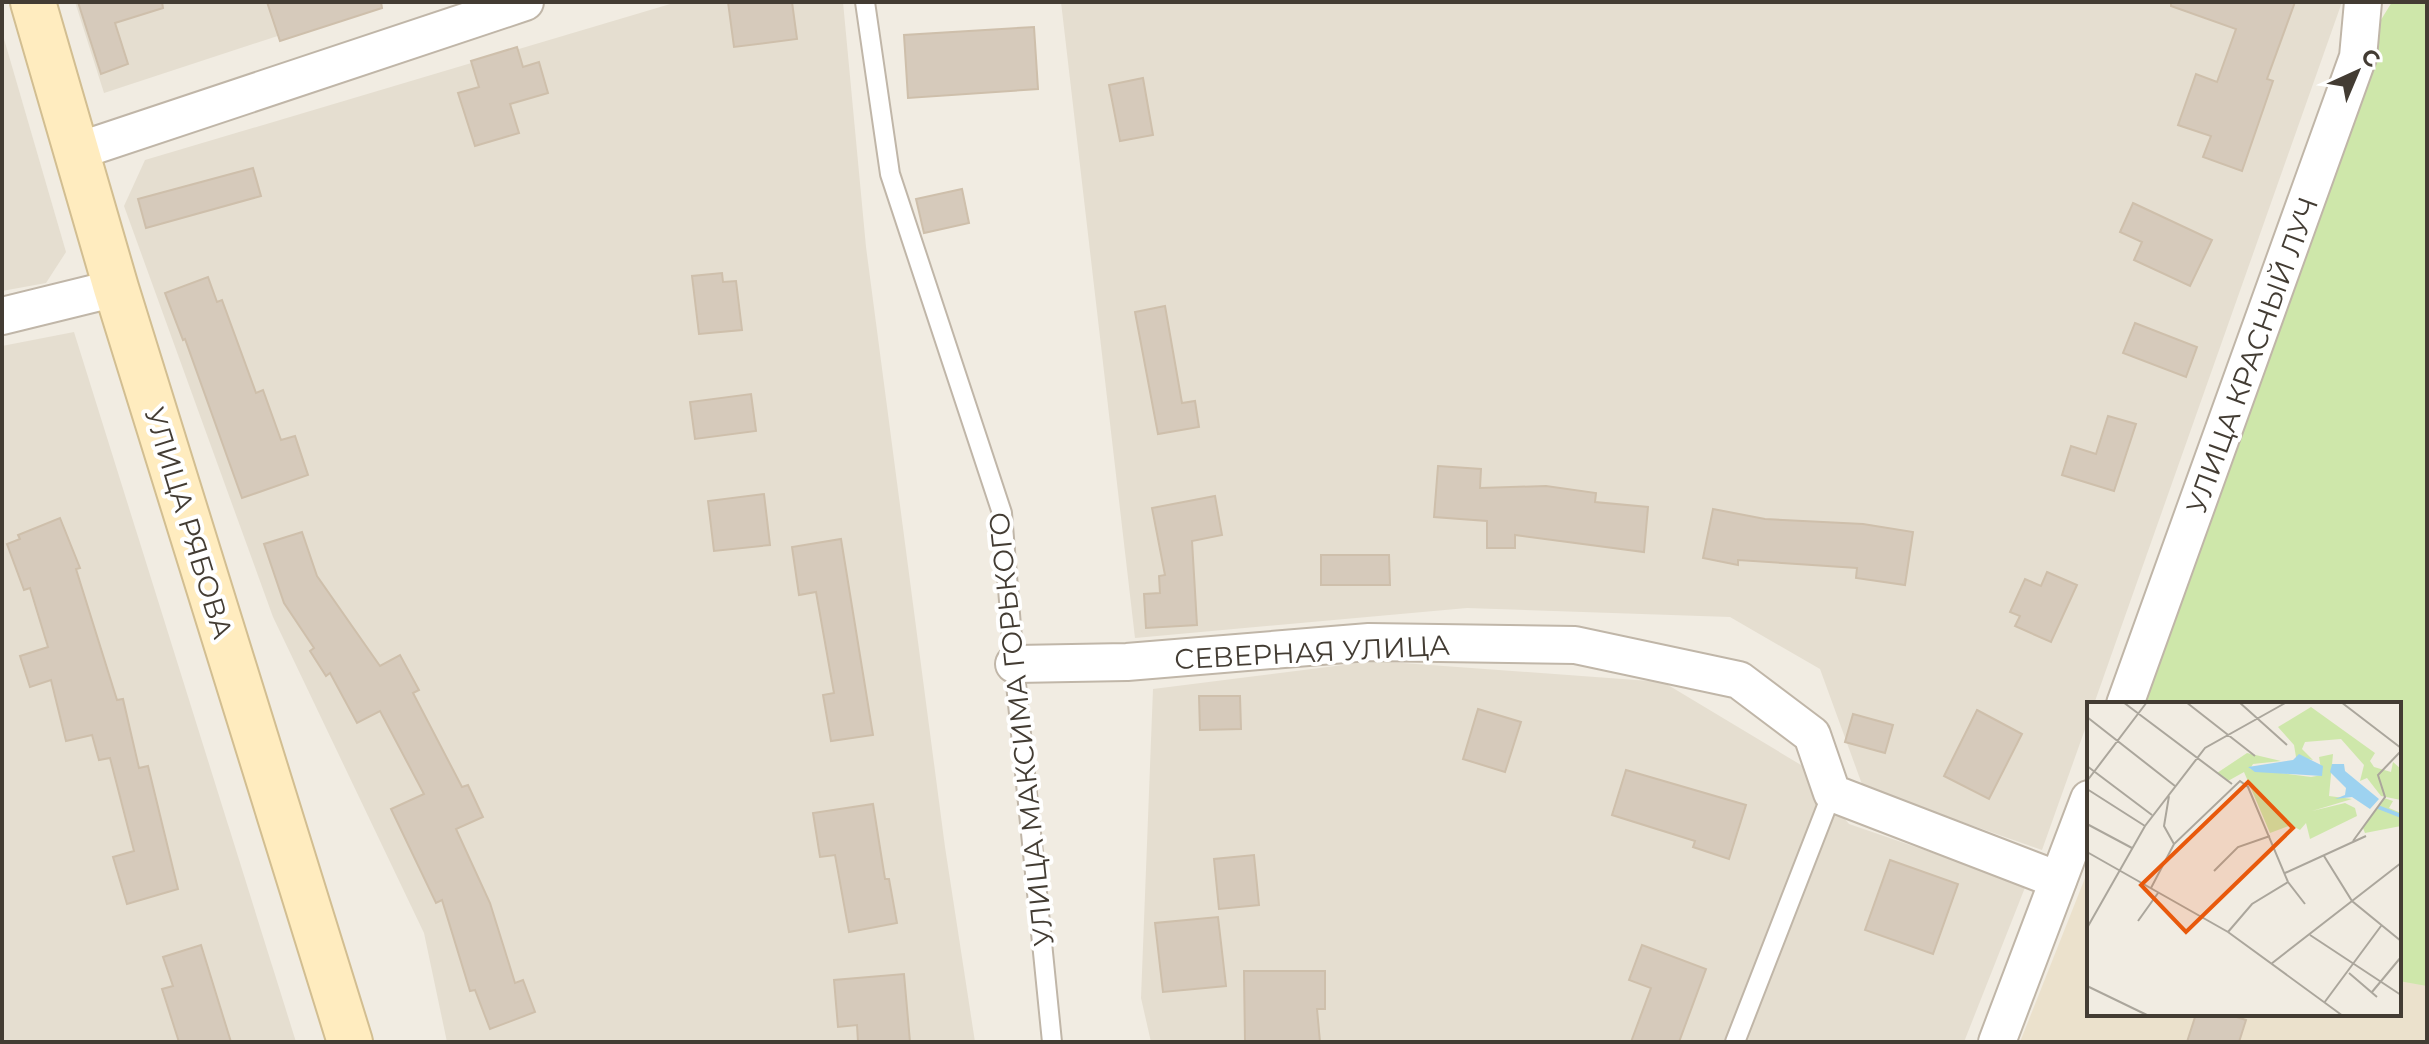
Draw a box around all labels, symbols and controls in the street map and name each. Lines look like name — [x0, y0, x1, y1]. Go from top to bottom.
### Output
north arrow — [2317, 32, 2397, 112]
text: С — [2355, 43, 2386, 73]
street label: УЛИЦА КРАСНЫЙ ЛУЧ — [2179, 192, 2325, 518]
street label: УЛИЦА РЯБОВА — [138, 403, 240, 643]
street label: УЛИЦА МАКСИМА ГОРЬКОГО — [981, 510, 1061, 948]
street label: СЕВЕРНАЯ УЛИЦА — [1173, 628, 1451, 676]
inset map — [2087, 702, 2401, 1016]

